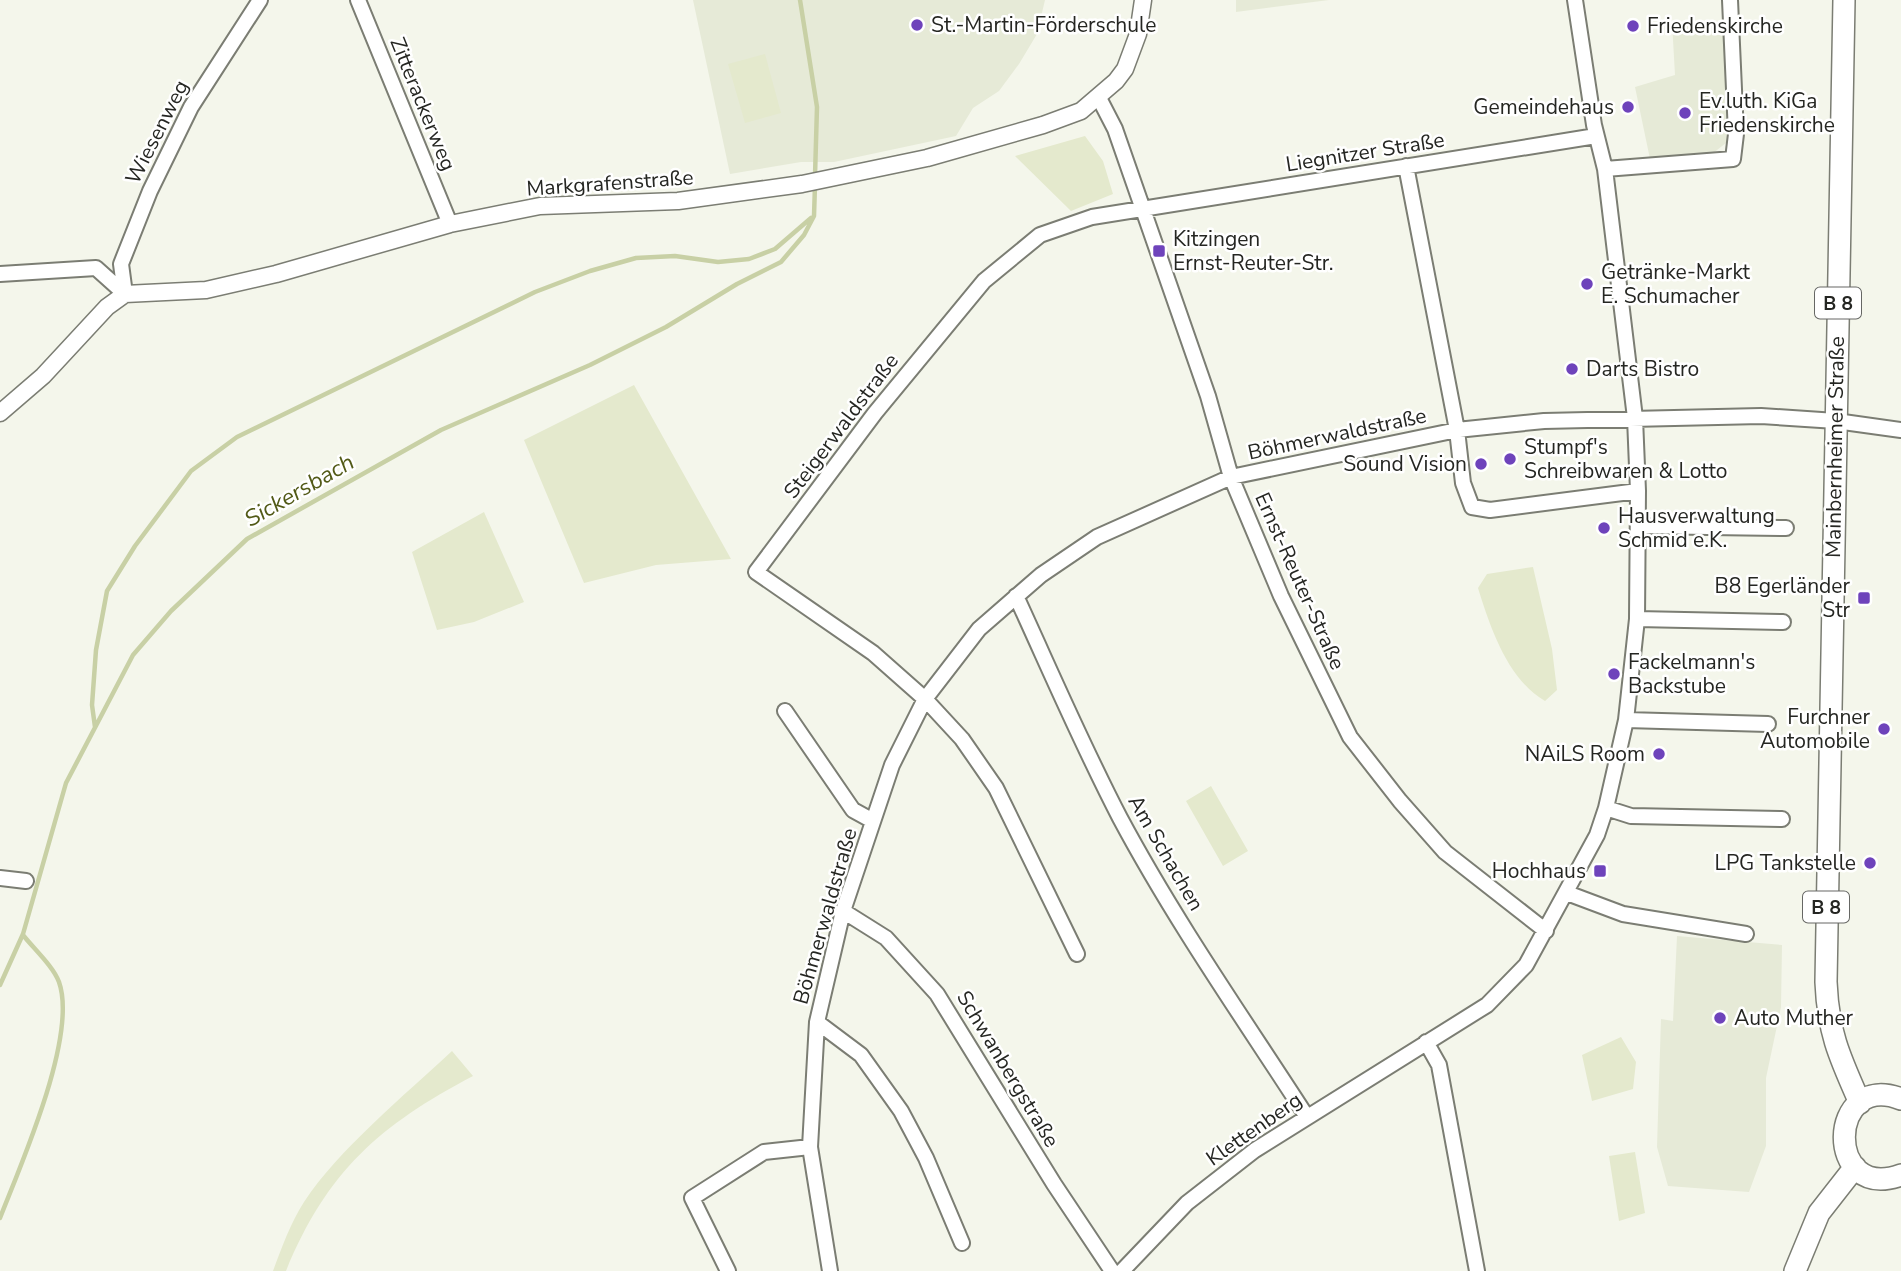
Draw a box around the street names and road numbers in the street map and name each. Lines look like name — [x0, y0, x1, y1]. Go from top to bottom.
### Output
street label: Zitterackerweg — [384, 33, 462, 175]
street label: Wiesenweg — [119, 75, 195, 189]
street label: Liegnitzer Straße — [1284, 126, 1446, 178]
street label: Markgrafenstraße — [525, 163, 695, 203]
road number: B 8 — [1815, 288, 1861, 318]
street label: Mainbernheimer Straße — [1819, 336, 1851, 558]
street label: Steigerwaldstraße — [777, 348, 905, 504]
street label: Böhmerwaldstraße — [1245, 401, 1429, 467]
street label: Ernst-Reuter-Straße — [1248, 488, 1352, 674]
street label: Am Schachen — [1122, 790, 1210, 916]
street label: Böhmerwaldstraße — [786, 825, 864, 1007]
road number: B 8 — [1803, 892, 1849, 923]
street label: Schwanbergstraße — [950, 985, 1066, 1153]
street label: Klettenberg — [1201, 1086, 1307, 1172]

